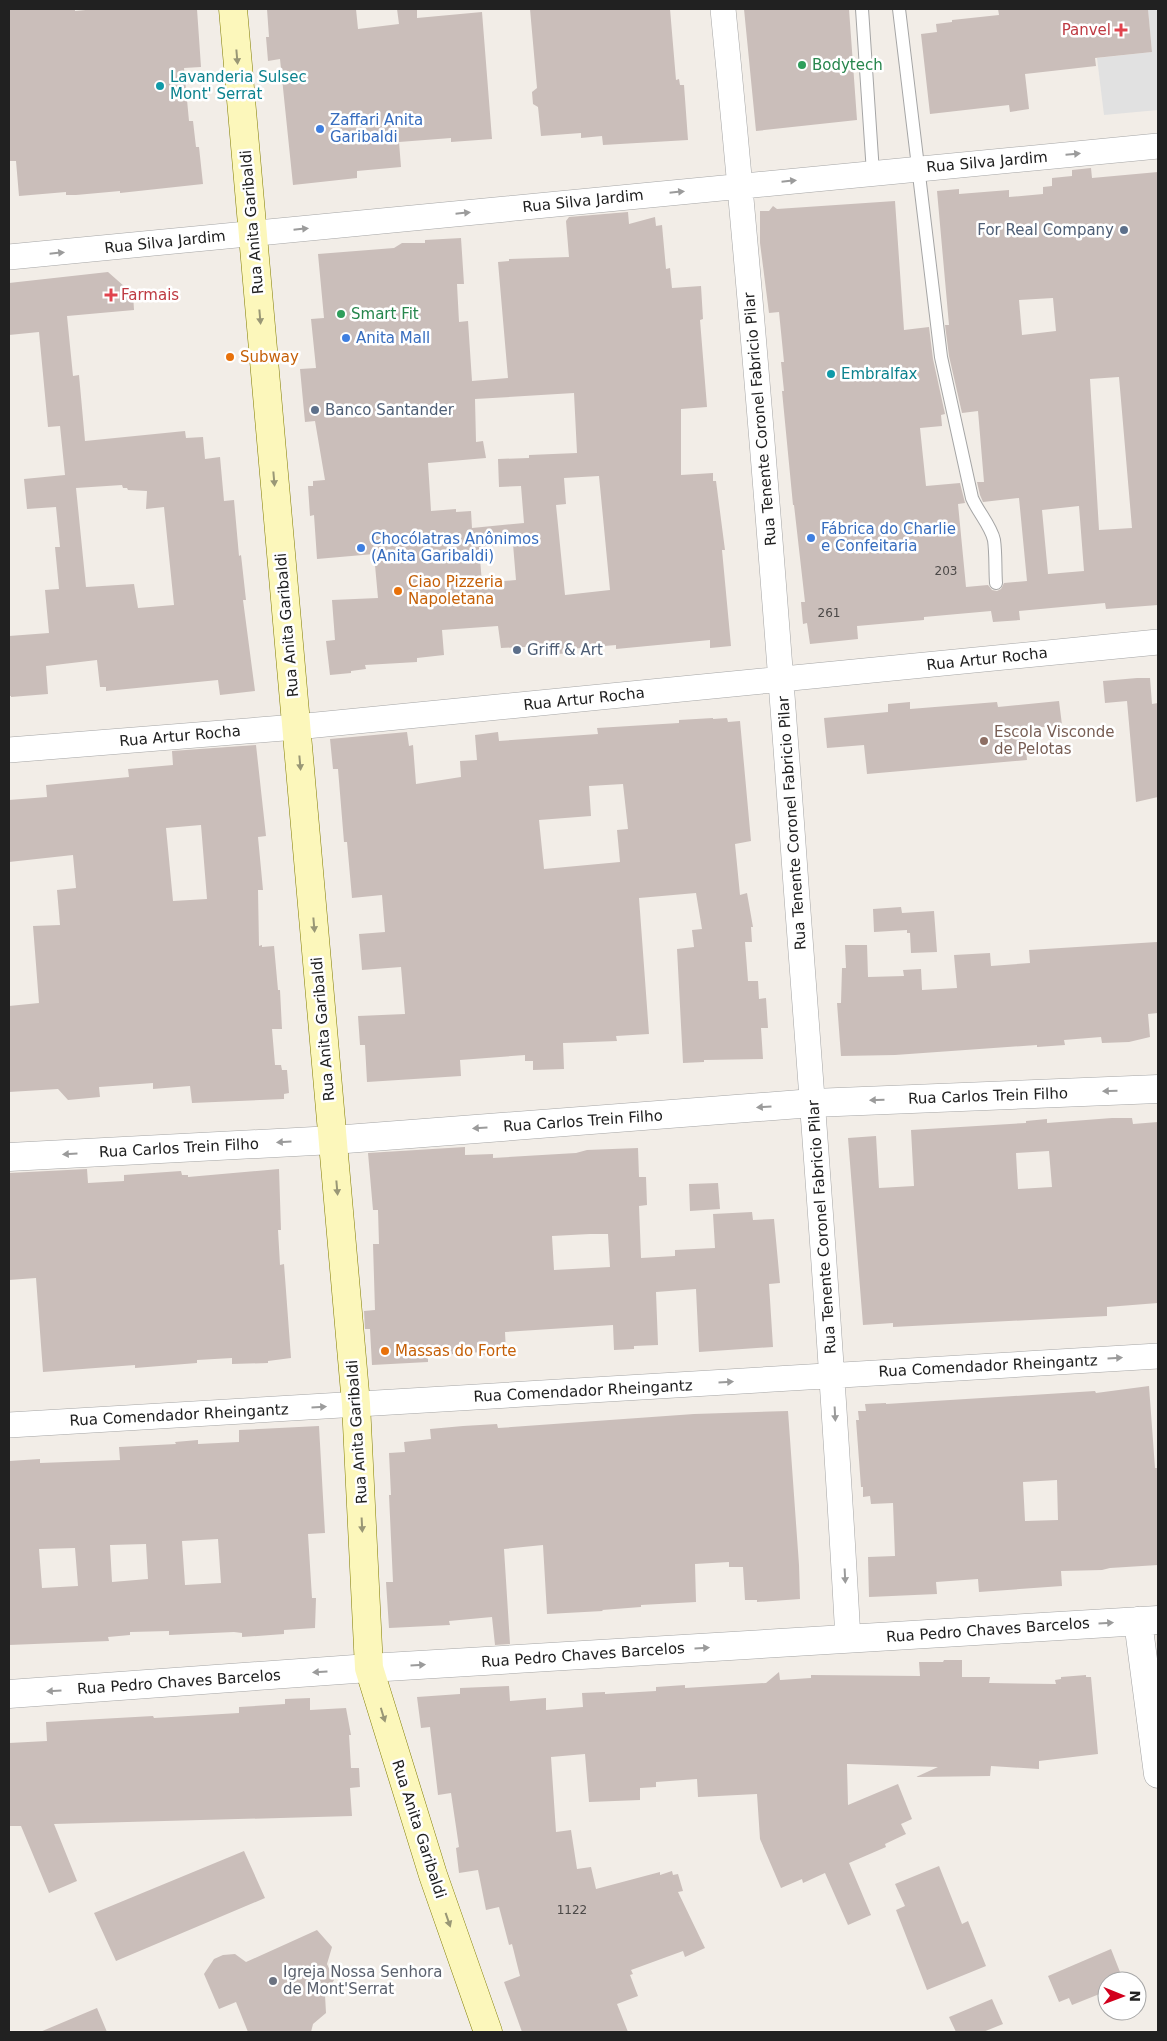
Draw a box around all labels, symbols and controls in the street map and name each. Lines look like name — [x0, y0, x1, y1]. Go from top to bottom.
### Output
place label: Panvel — [1062, 21, 1111, 39]
marker: Panvel — [1115, 24, 1127, 36]
one-way arrow — [233, 50, 241, 66]
place label: Bodytech — [812, 56, 883, 74]
marker: Bodytech — [796, 59, 808, 71]
place label: Lavanderia Sulsec Mont' Serrat — [170, 68, 307, 103]
marker: Lavanderia Sulsec Mont' Serrat — [154, 80, 166, 92]
place label: Zaffari Anita Garibaldi — [330, 111, 423, 146]
marker: Zaffari Anita Garibaldi — [314, 123, 326, 135]
street label: Rua Silva Jardim — [926, 148, 1048, 176]
street label: Rua Anita Garibaldi — [237, 149, 267, 295]
one-way arrow — [1065, 150, 1081, 158]
one-way arrow — [782, 177, 798, 185]
street label: Rua Silva Jardim — [522, 186, 644, 216]
one-way arrow — [669, 188, 685, 196]
one-way arrow — [455, 209, 471, 217]
place label: For Real Company — [977, 221, 1114, 239]
marker: For Real Company — [1118, 224, 1130, 236]
one-way arrow — [293, 225, 309, 233]
street label: Rua Silva Jardim — [104, 227, 226, 257]
one-way arrow — [50, 248, 66, 256]
place label: Farmais — [121, 286, 179, 304]
marker: Farmais — [105, 289, 117, 301]
street label: Rua Tenente Coronel Fabricio Pilar — [740, 291, 780, 547]
place label: Smart Fit — [351, 305, 419, 323]
marker: Smart Fit — [335, 308, 347, 320]
one-way arrow — [256, 309, 264, 325]
place label: Anita Mall — [356, 329, 430, 347]
marker: Anita Mall — [340, 332, 352, 344]
place label: Subway — [240, 348, 299, 366]
marker: Subway — [224, 351, 236, 363]
place label: Embralfax — [841, 365, 918, 383]
marker: Embralfax — [825, 368, 837, 380]
place label: Banco Santander — [325, 401, 455, 419]
marker: Banco Santander — [309, 404, 321, 416]
one-way arrow — [271, 471, 279, 487]
place label: Fábrica do Charlie e Confeitaria — [821, 520, 956, 555]
place label: Chocólatras Anônimos (Anita Garibaldi) — [371, 530, 539, 565]
marker: Fábrica do Charlie e Confeitaria — [805, 532, 817, 544]
marker: Chocólatras Anônimos (Anita Garibaldi) — [355, 542, 367, 554]
street label: Rua Anita Garibaldi — [272, 552, 302, 698]
house number: 203 — [935, 564, 957, 578]
place label: Ciao Pizzeria Napoletana — [408, 573, 503, 608]
marker: Ciao Pizzeria Napoletana — [392, 585, 404, 597]
house number: 261 — [818, 606, 840, 620]
place label: Griff & Art — [527, 641, 603, 659]
marker: Griff & Art — [511, 644, 523, 656]
street label: Rua Artur Rocha — [925, 644, 1049, 674]
street label: Rua Artur Rocha — [522, 684, 646, 714]
street label: Rua Tenente Coronel Fabricio Pilar — [774, 695, 810, 951]
street label: Rua Artur Rocha — [119, 722, 241, 750]
place label: Escola Visconde de Pelotas — [994, 723, 1114, 758]
marker: Escola Visconde de Pelotas — [978, 735, 990, 747]
one-way arrow — [296, 755, 304, 771]
one-way arrow — [310, 917, 318, 933]
street label: Rua Anita Garibaldi — [308, 956, 338, 1102]
street label: Rua Carlos Trein Filho — [908, 1084, 1068, 1108]
one-way arrow — [1101, 1087, 1117, 1095]
one-way arrow — [869, 1097, 885, 1105]
street label: Rua Tenente Coronel Fabricio Pilar — [804, 1099, 840, 1355]
one-way arrow — [756, 1103, 772, 1111]
street label: Rua Carlos Trein Filho — [503, 1106, 663, 1136]
one-way arrow — [472, 1125, 488, 1133]
street label: Rua Carlos Trein Filho — [99, 1135, 259, 1161]
one-way arrow — [276, 1139, 292, 1147]
one-way arrow — [61, 1150, 77, 1158]
one-way arrow — [334, 1180, 342, 1196]
place label: Massas do Forte — [395, 1342, 517, 1360]
marker: Massas do Forte — [379, 1345, 391, 1357]
street label: Rua Comendador Rheingantz — [878, 1351, 1098, 1381]
one-way arrow — [1108, 1354, 1124, 1362]
street label: Rua Anita Garibaldi — [343, 1359, 371, 1505]
street label: Rua Comendador Rheingantz — [473, 1376, 693, 1406]
one-way arrow — [718, 1377, 734, 1385]
street label: Rua Comendador Rheingantz — [69, 1400, 289, 1430]
one-way arrow — [312, 1402, 328, 1410]
one-way arrow — [832, 1406, 840, 1422]
one-way arrow — [359, 1517, 367, 1533]
one-way arrow — [841, 1568, 849, 1584]
street label: Rua Pedro Chaves Barcelos — [886, 1614, 1091, 1646]
one-way arrow — [1099, 1618, 1115, 1626]
street label: Rua Pedro Chaves Barcelos — [481, 1639, 686, 1671]
one-way arrow — [695, 1643, 711, 1651]
one-way arrow — [410, 1661, 426, 1669]
street label: Rua Pedro Chaves Barcelos — [77, 1666, 282, 1698]
one-way arrow — [312, 1668, 328, 1676]
one-way arrow — [45, 1687, 61, 1695]
one-way arrow — [380, 1707, 388, 1722]
street label: Rua Anita Garibaldi — [388, 1757, 450, 1901]
house number: 1122 — [557, 1903, 587, 1917]
one-way arrow — [445, 1912, 452, 1927]
place label: Igreja Nossa Senhora de Mont'Serrat — [283, 1963, 442, 1998]
north arrow — [1097, 1971, 1147, 2021]
marker: Igreja Nossa Senhora de Mont'Serrat — [267, 1975, 279, 1987]
text: N — [1127, 1990, 1143, 2002]

